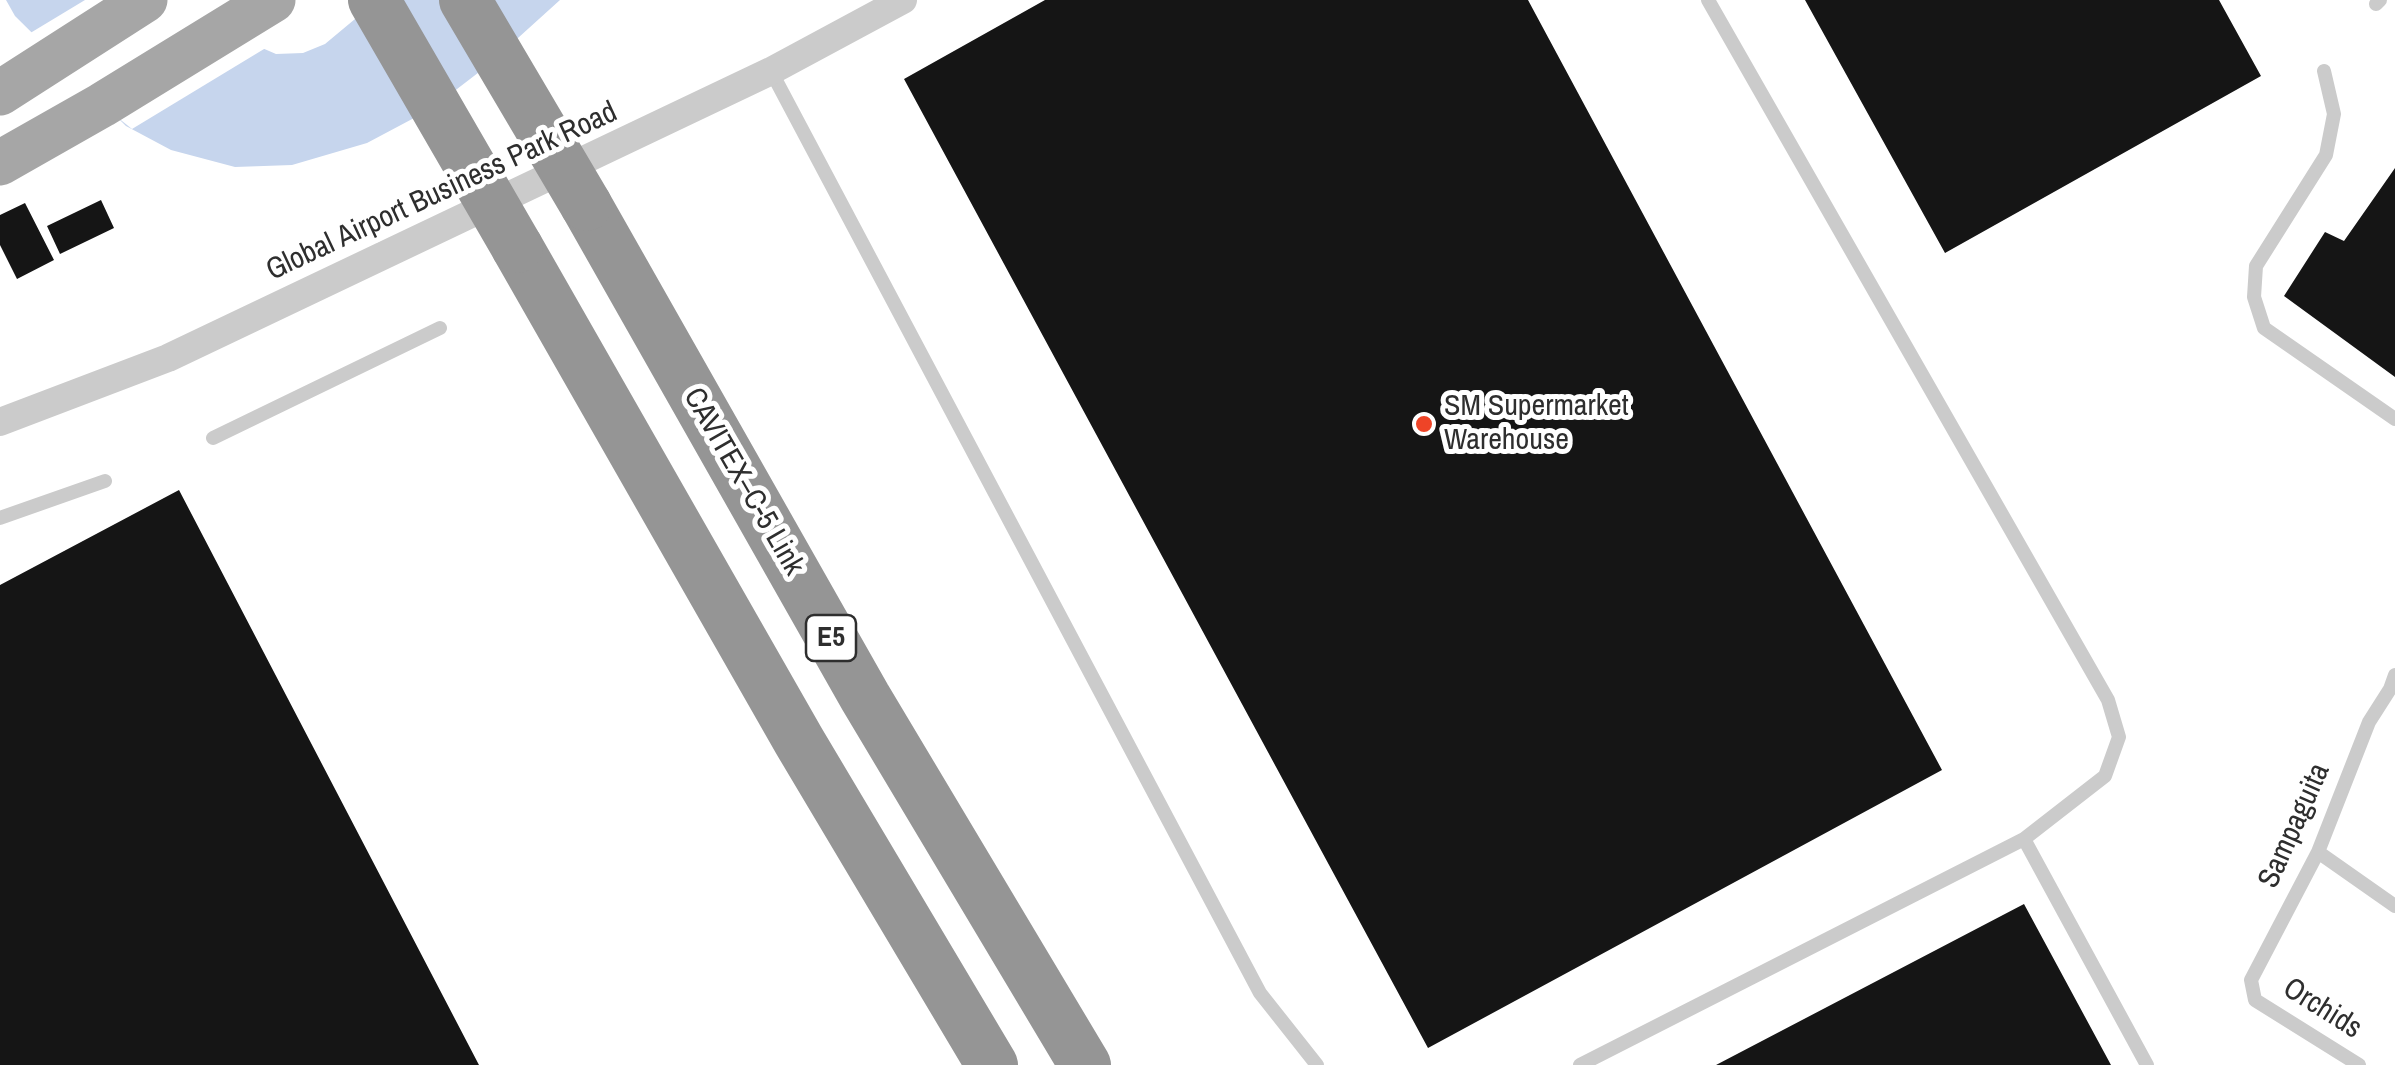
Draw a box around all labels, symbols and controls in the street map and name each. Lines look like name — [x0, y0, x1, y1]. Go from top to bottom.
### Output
street label: Global Airport Business Park Road — [261, 95, 623, 289]
street label: CAVITEX–C-5 Link — [675, 382, 811, 582]
place label: SM Supermarket Warehouse — [1444, 389, 1629, 460]
marker: SM Supermarket Warehouse — [1413, 413, 1435, 435]
road number: E5 — [806, 615, 856, 661]
street label: Sampaguita — [2252, 758, 2338, 894]
street label: Orchids — [2276, 971, 2368, 1047]

